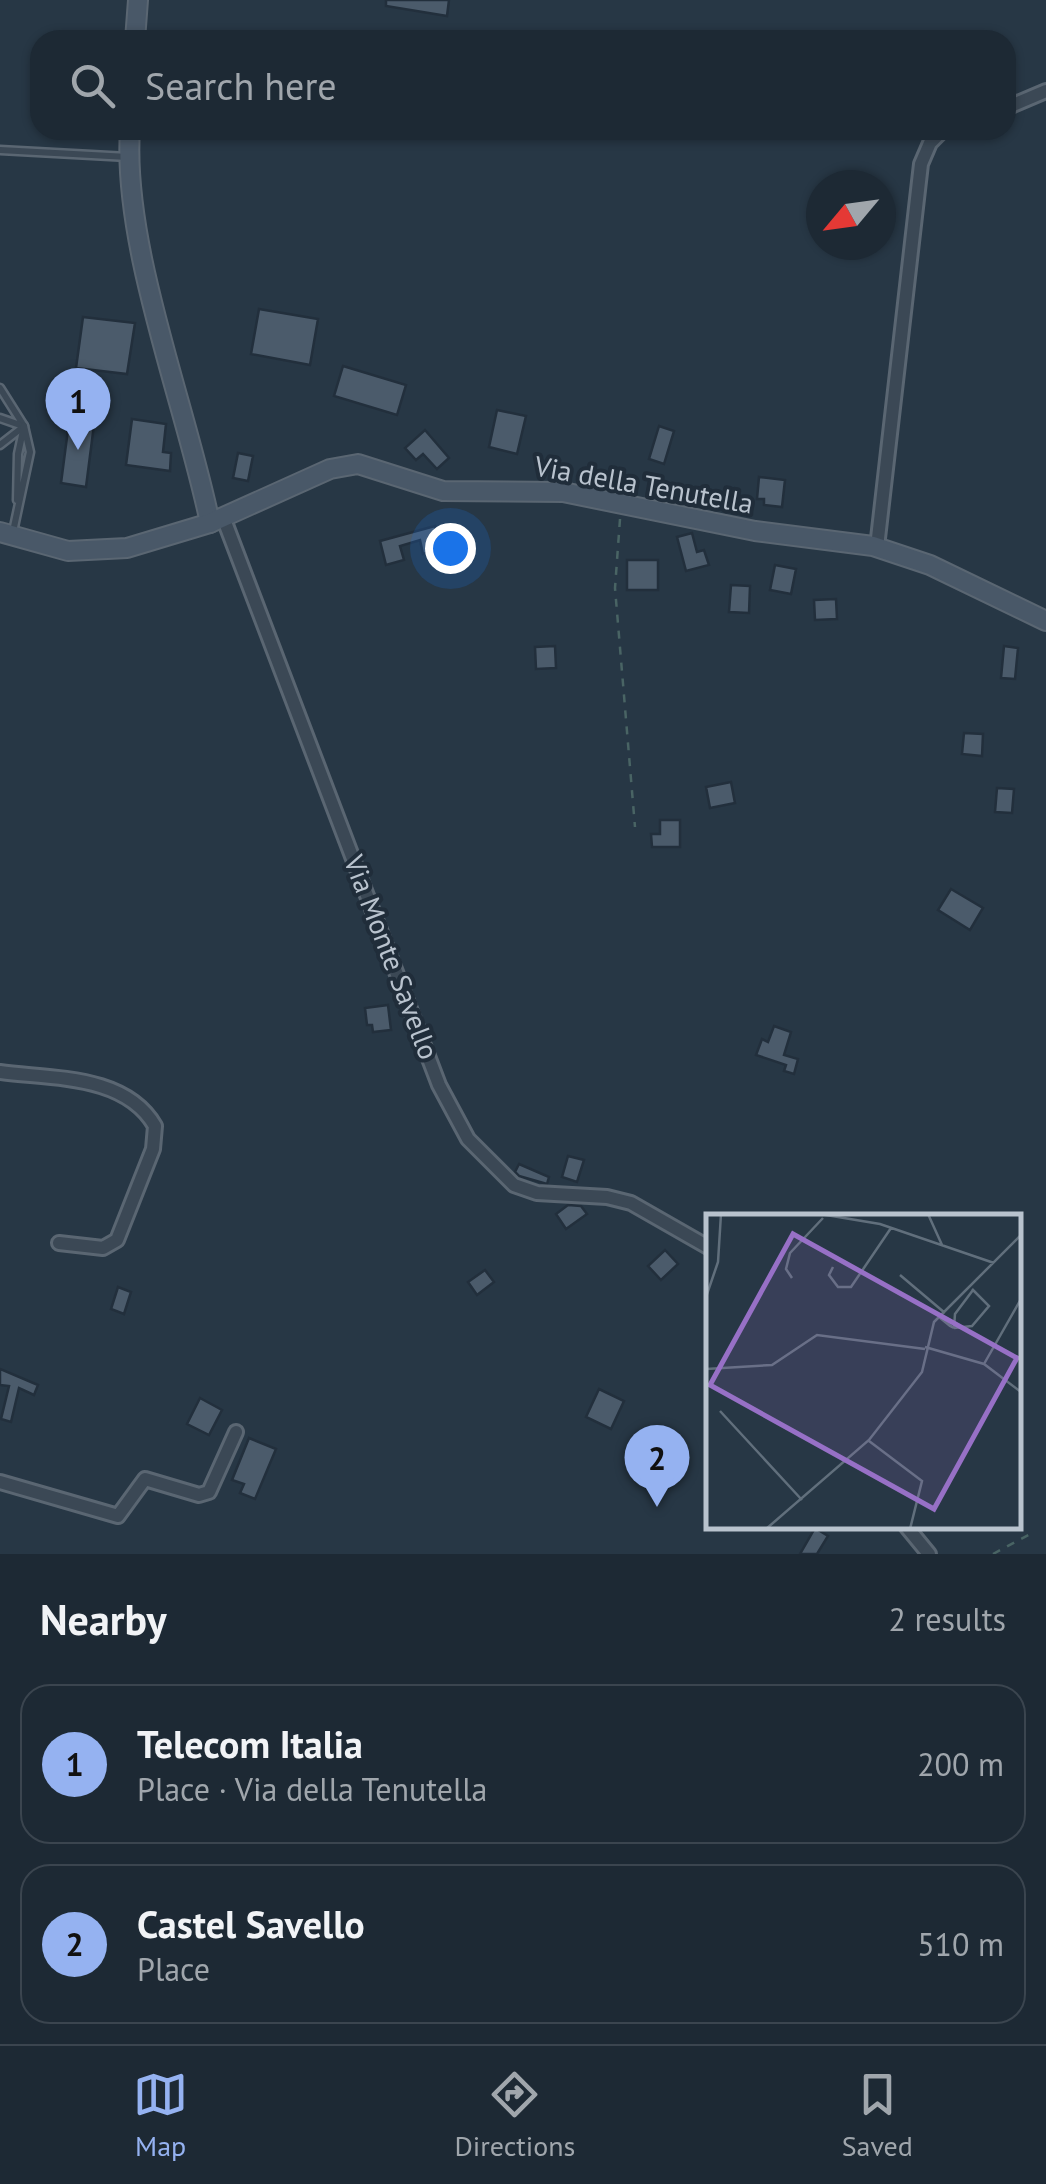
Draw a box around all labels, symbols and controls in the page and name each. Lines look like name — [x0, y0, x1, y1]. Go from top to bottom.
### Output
search box — [30, 30, 1016, 140]
icon: search — [65, 58, 120, 113]
text: Search here — [145, 61, 337, 110]
north arrow — [806, 170, 896, 260]
pin: 1 — [46, 368, 110, 450]
street label: Via della Tenutella — [531, 446, 756, 521]
your location — [425, 523, 476, 574]
street label: Via Monte Savello — [336, 849, 448, 1064]
inset map — [706, 1214, 1021, 1529]
pin: 2 — [624, 1424, 690, 1507]
text: Nearby — [40, 1592, 167, 1647]
text: 2 results — [888, 1598, 1006, 1640]
text: Telecom Italia — [137, 1719, 363, 1768]
text: 1 — [65, 1743, 84, 1785]
text: 200 m — [917, 1743, 1004, 1785]
text: Place · Via della Tenutella — [137, 1768, 487, 1810]
text: Castel Savello — [137, 1899, 365, 1948]
text: 2 — [65, 1923, 84, 1965]
text: 510 m — [917, 1923, 1004, 1965]
text: Place — [137, 1948, 210, 1990]
tab: Map — [133, 2067, 188, 2164]
tab: Directions — [454, 2067, 575, 2164]
tab: Saved — [842, 2067, 913, 2164]

